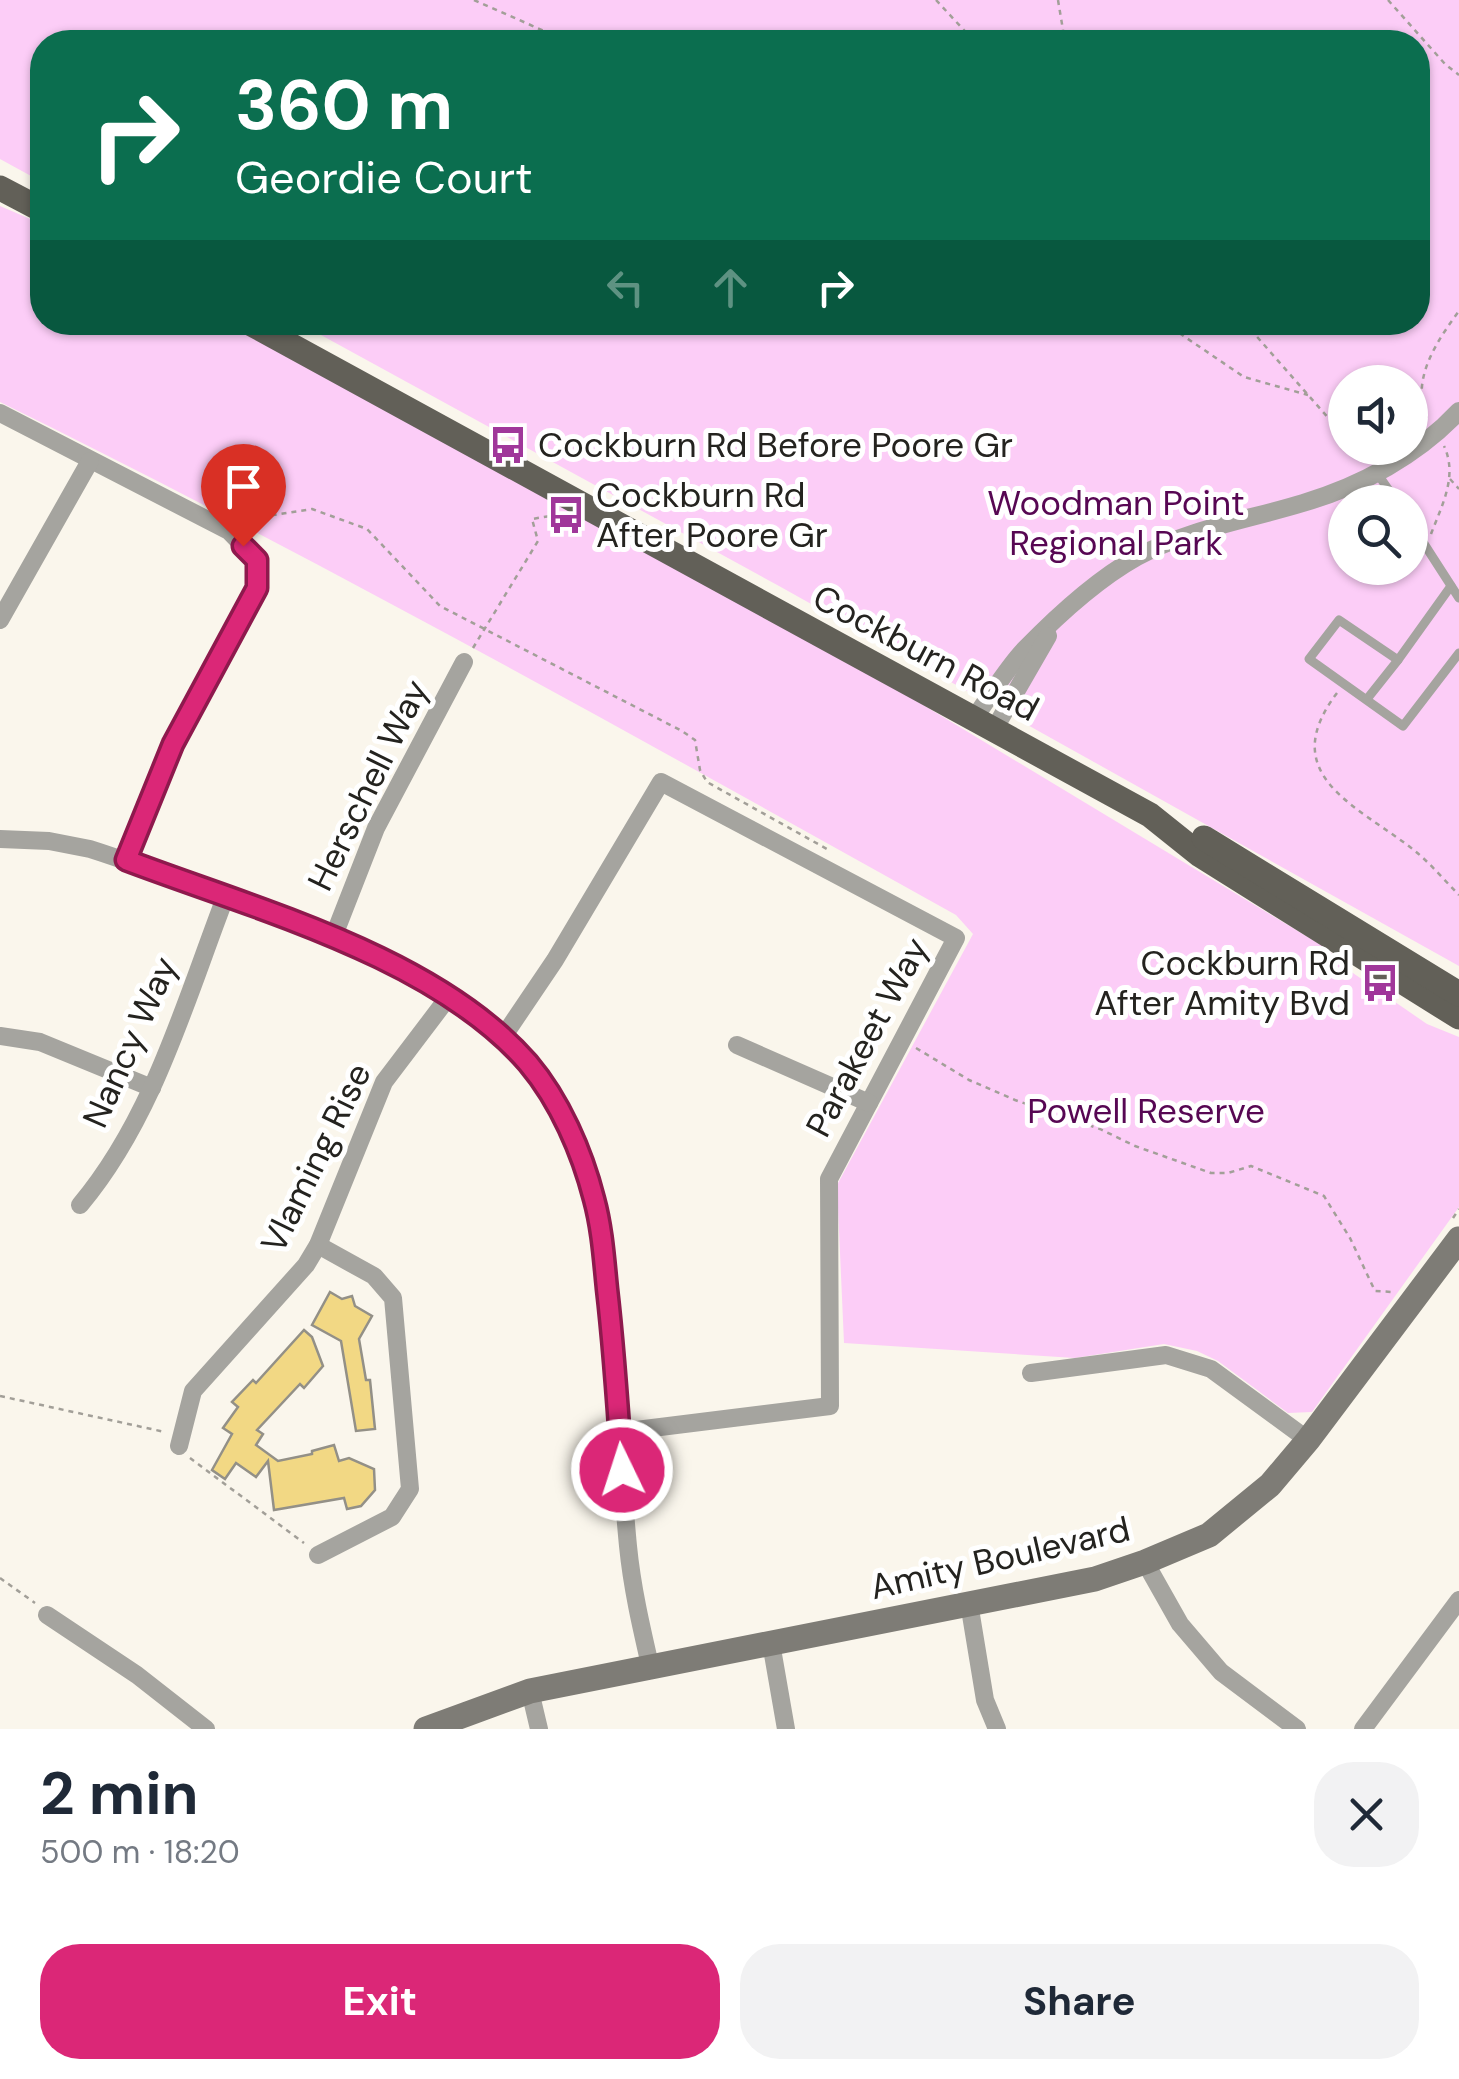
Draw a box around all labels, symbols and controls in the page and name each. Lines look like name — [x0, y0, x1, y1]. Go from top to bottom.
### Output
text: 360 m — [235, 60, 453, 151]
icon: right — [70, 70, 200, 200]
text: Geordie Court — [235, 148, 533, 207]
icon: left — [598, 260, 653, 315]
icon: ahead — [703, 260, 758, 315]
icon: right — [808, 260, 863, 315]
map controls — [1328, 365, 1428, 585]
button: sound — [1328, 365, 1428, 465]
place label: Cockburn Rd Before Poore Gr — [538, 422, 1013, 468]
bus stop icon: Cockburn Rd Before Poore Gr — [487, 424, 529, 466]
pin — [201, 444, 286, 547]
icon: arrive — [216, 459, 271, 514]
place label: Cockburn Rd After Poore Gr — [596, 472, 828, 558]
park label: Woodman Point Regional Park — [987, 480, 1245, 566]
button: search — [1328, 485, 1428, 585]
bus stop icon: Cockburn Rd After Poore Gr — [545, 494, 587, 536]
street label: Cockburn Road — [805, 574, 1047, 732]
street label: Herschell Way — [297, 672, 439, 898]
street label: Parakeet Way — [795, 929, 939, 1145]
place label: Cockburn Rd After Amity Bvd — [1094, 940, 1350, 1026]
street label: Nancy Way — [72, 949, 188, 1135]
bus stop icon: Cockburn Rd After Amity Bvd — [1359, 962, 1401, 1004]
street label: Vlaming Rise — [250, 1056, 382, 1260]
park label: Powell Reserve — [1027, 1088, 1265, 1134]
position arrow — [570, 1418, 674, 1522]
street label: Amity Boulevard — [866, 1506, 1134, 1610]
text: 2 min — [40, 1754, 199, 1833]
button: close — [1314, 1762, 1419, 1867]
text: 500 m · 18:20 — [40, 1831, 240, 1873]
button: Exit — [40, 1944, 720, 2059]
button: Share — [740, 1944, 1419, 2059]

